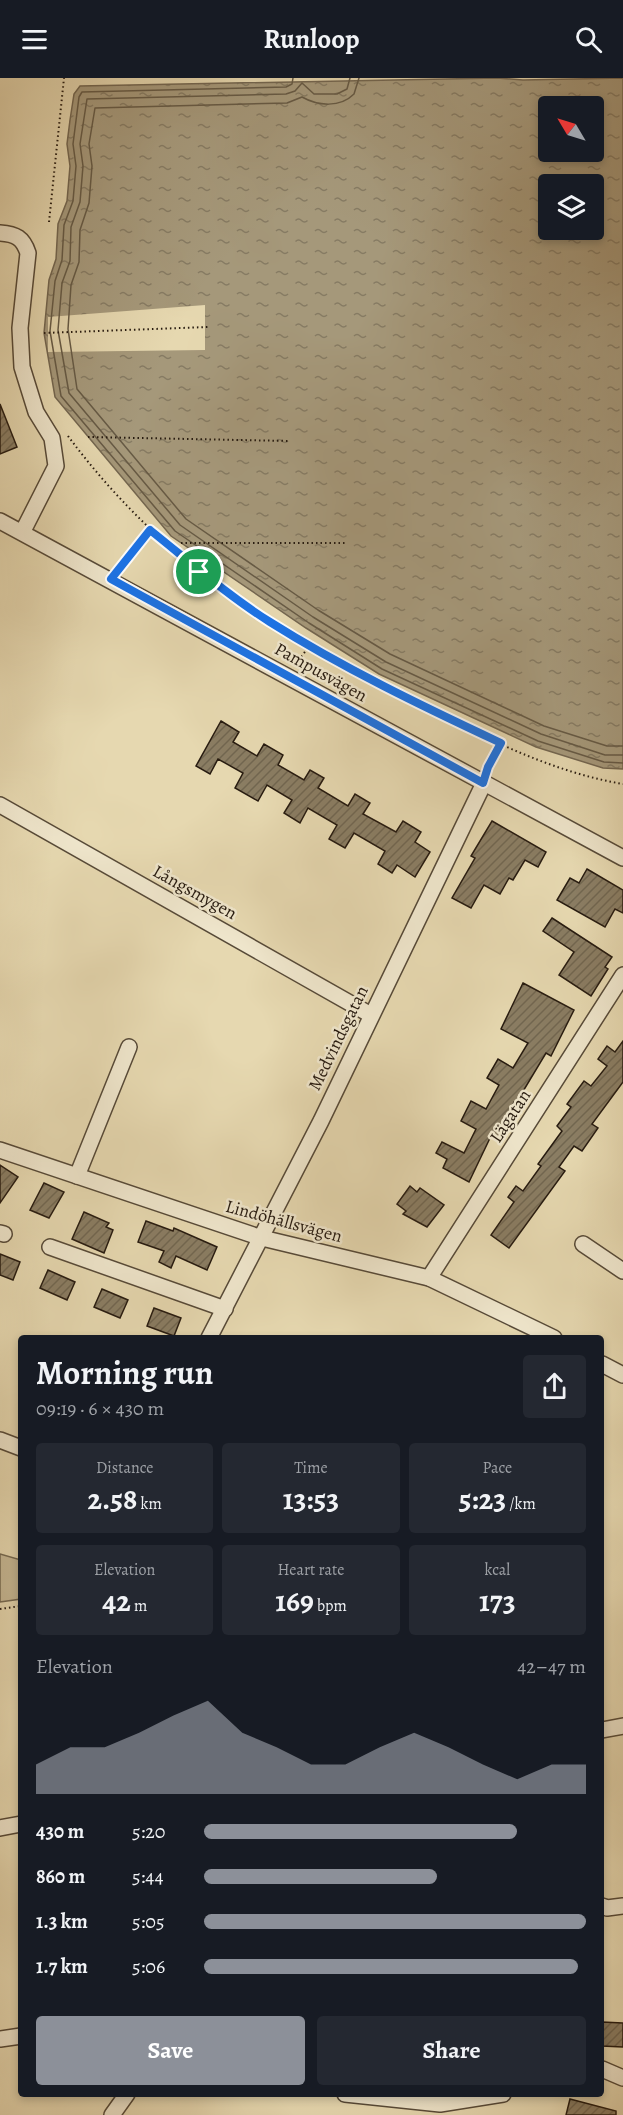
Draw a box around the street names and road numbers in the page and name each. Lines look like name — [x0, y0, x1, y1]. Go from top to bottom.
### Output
street label: Pampusvägen — [270, 637, 372, 707]
street label: Långsmygen — [149, 859, 242, 925]
street label: Medvindsgatan — [302, 981, 374, 1094]
street label: Lägatan — [484, 1085, 536, 1147]
street label: Lindöhällsvägen — [223, 1194, 345, 1248]

